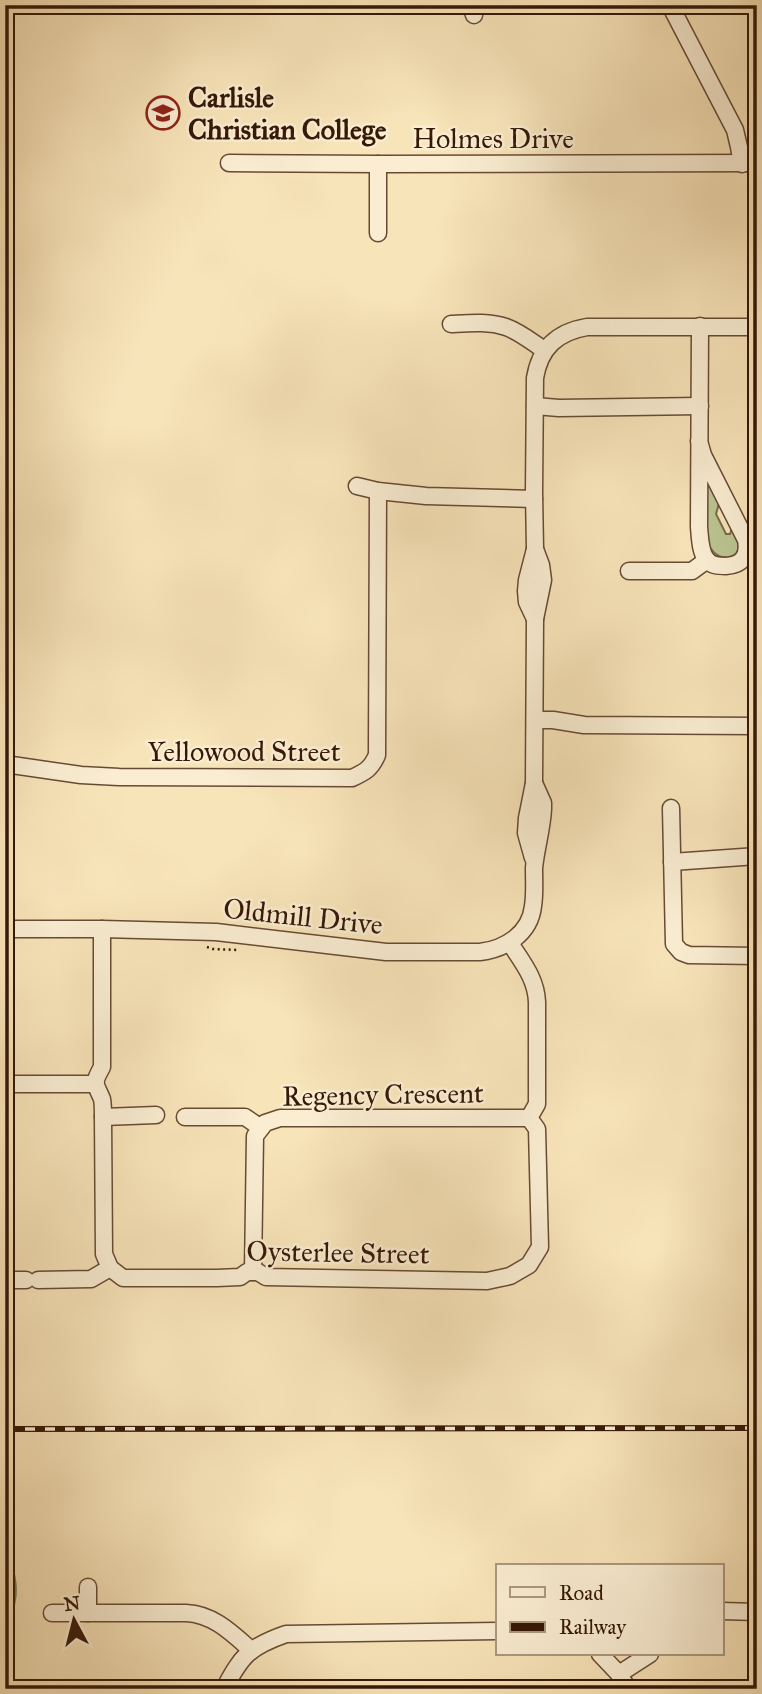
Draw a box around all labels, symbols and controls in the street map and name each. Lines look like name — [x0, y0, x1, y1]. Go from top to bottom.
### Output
place label: Carlisle Christian College — [188, 80, 387, 147]
school or university icon: Carlisle Christian College — [144, 94, 182, 132]
street label: Holmes Drive — [412, 121, 574, 156]
street label: Yellowood Street — [147, 734, 341, 769]
street label: Oldmill Drive — [222, 891, 384, 942]
street label: Regency Crescent — [282, 1075, 484, 1114]
street label: Oysterlee Street — [246, 1233, 430, 1272]
legend — [496, 1564, 724, 1656]
text: Road — [559, 1580, 604, 1606]
north arrow — [38, 1586, 108, 1656]
text: N — [63, 1591, 81, 1616]
text: Railway — [559, 1614, 627, 1640]

